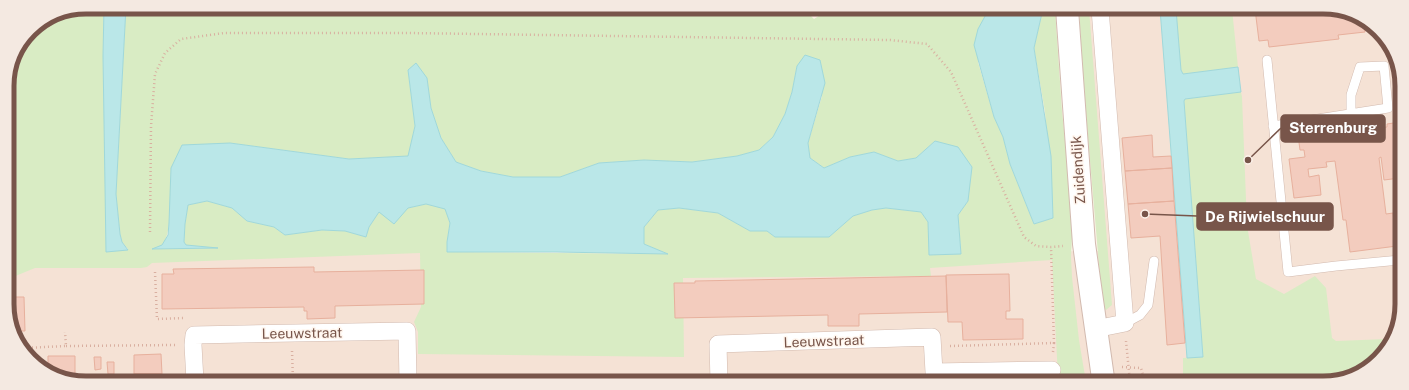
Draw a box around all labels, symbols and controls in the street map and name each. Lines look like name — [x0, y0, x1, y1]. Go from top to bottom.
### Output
callout: Sterrenburg — [1281, 115, 1385, 142]
text: Sterrenburg — [1289, 119, 1378, 136]
street label: Zuidendijk — [1068, 135, 1088, 205]
callout: De Rijwielschuur — [1197, 203, 1333, 230]
text: De Rijwielschuur — [1205, 208, 1325, 225]
street label: Leeuwstraat — [261, 324, 343, 342]
street label: Leeuwstraat — [783, 332, 865, 350]

